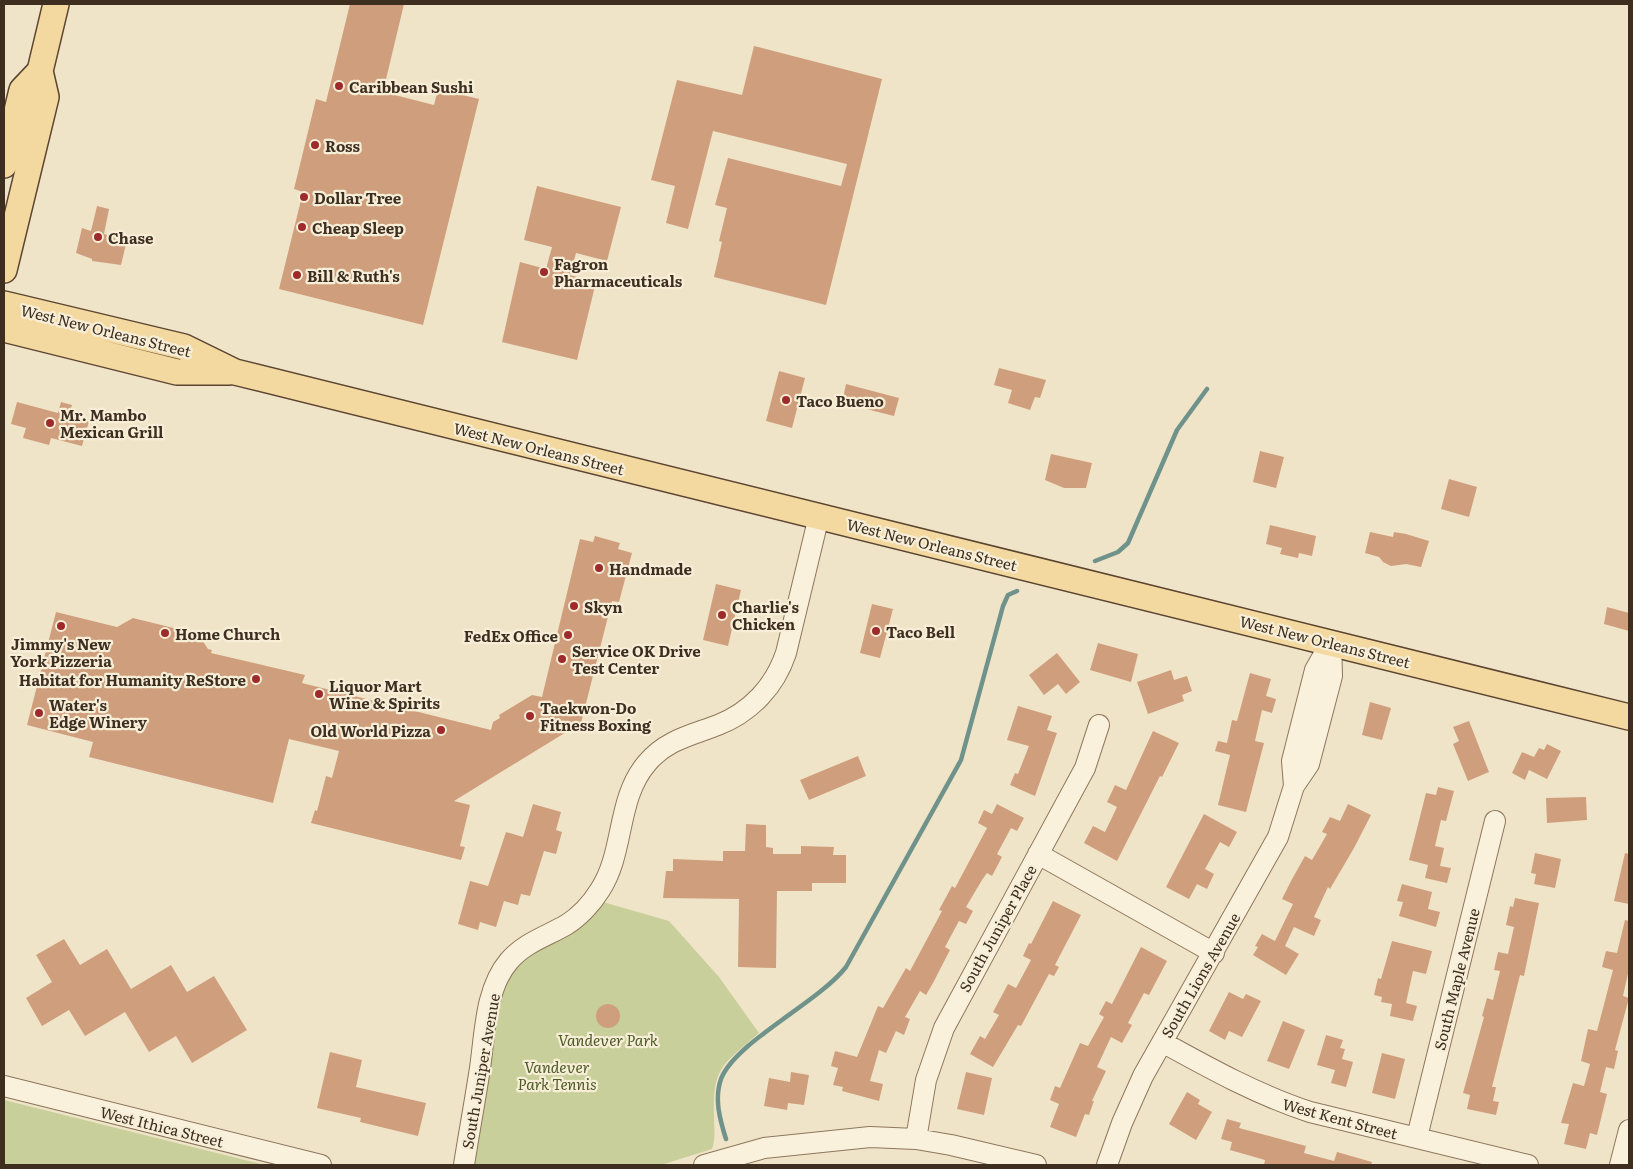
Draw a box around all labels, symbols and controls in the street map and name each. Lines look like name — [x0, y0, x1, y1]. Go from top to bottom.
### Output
place label: Caribbean Sushi — [349, 75, 474, 98]
marker: Caribbean Sushi — [333, 80, 345, 92]
place label: Ross — [325, 134, 361, 157]
marker: Ross — [309, 139, 321, 151]
place label: Dollar Tree — [314, 186, 402, 209]
marker: Dollar Tree — [298, 191, 310, 203]
place label: Cheap Sleep — [312, 216, 404, 239]
marker: Cheap Sleep — [296, 221, 308, 233]
place label: Chase — [108, 226, 154, 249]
marker: Chase — [92, 231, 104, 243]
place label: Fagron Pharmaceuticals — [554, 252, 683, 292]
place label: Bill & Ruth's — [307, 264, 400, 287]
marker: Fagron Pharmaceuticals — [538, 266, 550, 278]
marker: Bill & Ruth's — [291, 269, 303, 281]
street label: West New Orleans Street — [18, 298, 194, 362]
place label: Taco Bueno — [796, 389, 884, 412]
marker: Taco Bueno — [780, 394, 792, 406]
place label: Mr. Mambo Mexican Grill — [60, 403, 164, 443]
street label: West New Orleans Street — [451, 416, 627, 480]
marker: Mr. Mambo Mexican Grill — [44, 417, 56, 429]
street label: West New Orleans Street — [844, 512, 1020, 576]
place label: Handmade — [609, 557, 693, 580]
marker: Handmade — [593, 562, 605, 574]
place label: Skyn — [584, 595, 623, 618]
place label: Charlie's Chicken — [732, 595, 799, 635]
marker: Skyn — [568, 600, 580, 612]
marker: Charlie's Chicken — [716, 609, 728, 621]
street label: West New Orleans Street — [1237, 609, 1413, 673]
marker: Jimmy's New York Pizzeria — [55, 620, 67, 632]
place label: Taco Bell — [886, 620, 956, 643]
place label: Home Church — [175, 622, 280, 645]
place label: FedEx Office — [464, 624, 559, 647]
marker: Taco Bell — [870, 625, 882, 637]
marker: Home Church — [159, 627, 171, 639]
marker: FedEx Office — [562, 629, 574, 641]
place label: Jimmy's New York Pizzeria — [10, 632, 112, 672]
place label: Service OK Drive Test Center — [572, 639, 701, 679]
marker: Service OK Drive Test Center — [556, 653, 568, 665]
place label: Habitat for Humanity ReStore — [19, 668, 246, 691]
marker: Habitat for Humanity ReStore — [250, 673, 262, 685]
place label: Liquor Mart Wine & Spirits — [329, 674, 440, 714]
marker: Liquor Mart Wine & Spirits — [313, 688, 325, 700]
place label: Water's Edge Winery — [49, 693, 148, 733]
place label: Taekwon-Do Fitness Boxing — [540, 696, 652, 736]
marker: Water's Edge Winery — [33, 707, 45, 719]
marker: Taekwon-Do Fitness Boxing — [524, 710, 536, 722]
place label: Old World Pizza — [310, 719, 431, 742]
marker: Old World Pizza — [435, 724, 447, 736]
street label: South Juniper Place — [952, 860, 1042, 996]
street label: South Maple Avenue — [1427, 905, 1485, 1053]
street label: South Lions Avenue — [1155, 908, 1245, 1042]
street label: South Juniper Avenue — [455, 991, 505, 1151]
park label: Vandever Park — [558, 1028, 659, 1051]
park label: Vandever Park Tennis — [517, 1055, 597, 1095]
street label: West Kent Street — [1280, 1092, 1400, 1144]
street label: West Ithica Street — [98, 1100, 226, 1152]

